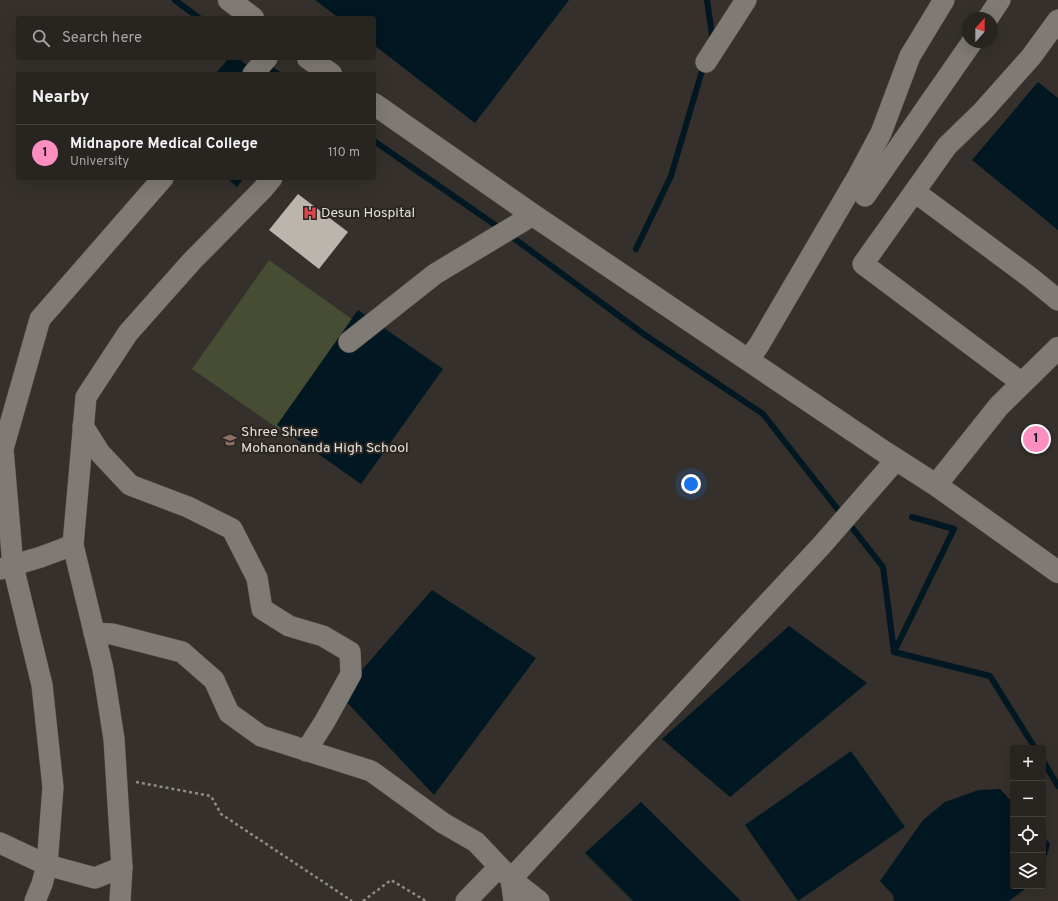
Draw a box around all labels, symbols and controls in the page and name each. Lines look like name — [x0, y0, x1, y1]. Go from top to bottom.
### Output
north arrow — [962, 12, 998, 48]
search box — [16, 16, 376, 60]
icon: search — [30, 27, 52, 49]
text: Search here — [62, 29, 142, 48]
text: Nearby — [32, 87, 89, 109]
text: Midnapore Medical College — [70, 135, 258, 154]
text: 1 — [42, 145, 48, 161]
text: 110 m — [328, 145, 360, 161]
text: University — [70, 154, 129, 170]
hospital icon: Desun Hospital — [302, 205, 318, 221]
place label: Desun Hospital — [321, 205, 415, 222]
place label: Shree Shree Mohanonanda High School — [241, 424, 409, 457]
pin: 1 — [1023, 424, 1049, 454]
school or university icon: Shree Shree Mohanonanda High School — [222, 432, 238, 448]
your location — [681, 474, 701, 494]
map controls — [1010, 745, 1046, 889]
button: + — [1010, 745, 1046, 781]
button: − — [1010, 781, 1046, 817]
button: locate — [1010, 817, 1046, 853]
button: layers — [1010, 853, 1046, 889]

